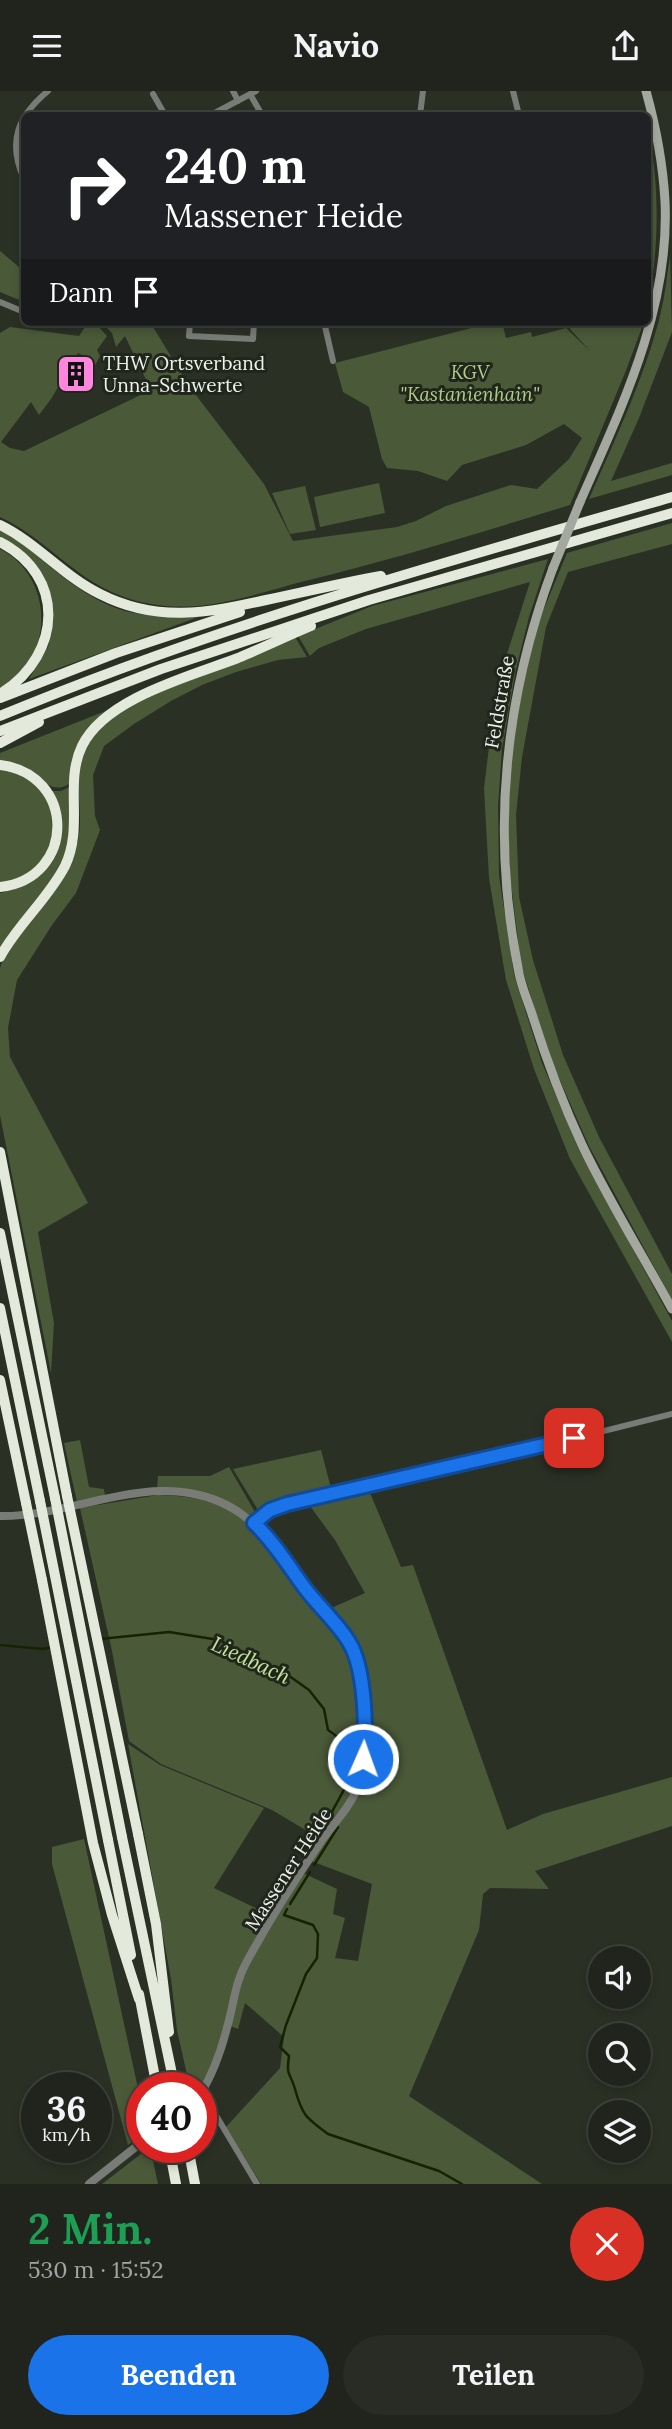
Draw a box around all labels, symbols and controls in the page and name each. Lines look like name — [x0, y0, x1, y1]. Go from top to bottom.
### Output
text: Navio — [293, 25, 379, 66]
icon: menu — [28, 27, 66, 65]
icon: share — [606, 27, 644, 65]
text: 240 m — [164, 134, 306, 196]
icon: right — [49, 140, 140, 231]
text: Massener Heide — [164, 195, 403, 236]
icon: arrive — [127, 273, 165, 311]
text: Dann — [49, 276, 113, 309]
place label: THW Ortsverband Unna-Schwerte — [103, 351, 265, 397]
building icon: THW Ortsverband Unna-Schwerte — [55, 353, 97, 395]
park label: KGV "Kastanienhain" — [400, 360, 540, 406]
street label: Feldstraße — [479, 654, 519, 750]
pin — [544, 1408, 604, 1468]
icon: arrive — [555, 1419, 593, 1457]
water label: Liedbach — [207, 1630, 295, 1690]
position arrow — [326, 1722, 400, 1796]
street label: Massener Heide — [239, 1803, 337, 1935]
map controls — [588, 1946, 651, 2163]
button: sound — [588, 1946, 651, 2009]
button: search — [588, 2023, 651, 2086]
speed limit sign: 40 — [126, 2072, 217, 2163]
text: 36 — [47, 2086, 86, 2131]
button: layers — [588, 2100, 651, 2163]
text: km/h — [42, 2123, 91, 2146]
text: 2 Min. — [28, 2202, 152, 2256]
button: close — [570, 2207, 644, 2281]
text: 530 m · 15:52 — [28, 2255, 164, 2284]
button: Beenden — [28, 2335, 329, 2415]
button: Teilen — [343, 2335, 644, 2415]

